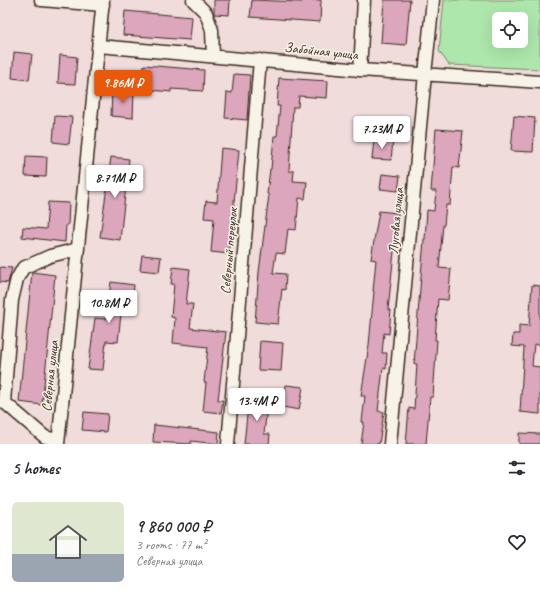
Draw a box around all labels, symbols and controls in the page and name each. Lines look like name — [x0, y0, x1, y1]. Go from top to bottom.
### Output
map controls — [492, 12, 528, 48]
button: locate — [492, 12, 528, 48]
street label: Забойная улица — [283, 39, 360, 63]
pin: 9.86M ₽ — [86, 70, 160, 104]
text: 9.86M ₽ — [103, 75, 143, 91]
pin: 7.23M ₽ — [345, 116, 419, 150]
text: 7.23M ₽ — [362, 121, 402, 137]
pin: 8.71M ₽ — [78, 165, 152, 199]
text: 8.71M ₽ — [95, 170, 135, 186]
street label: Луговая улица — [385, 186, 407, 255]
street label: Северный переулок — [217, 205, 241, 295]
pin: 10.8M ₽ — [72, 290, 146, 324]
text: 10.8M ₽ — [89, 295, 129, 311]
street label: Северная улица — [38, 339, 62, 412]
pin: 13.4M ₽ — [220, 388, 294, 422]
text: 13.4M ₽ — [237, 393, 277, 409]
icon: filters — [506, 457, 528, 479]
text: 5 homes — [12, 458, 60, 479]
text: 9 860 000 ₽ — [136, 516, 211, 537]
icon: home — [44, 518, 92, 566]
icon: heart — [506, 531, 528, 553]
text: 3 rooms · 77 m² — [136, 537, 206, 553]
text: Северная улица — [136, 553, 202, 569]

